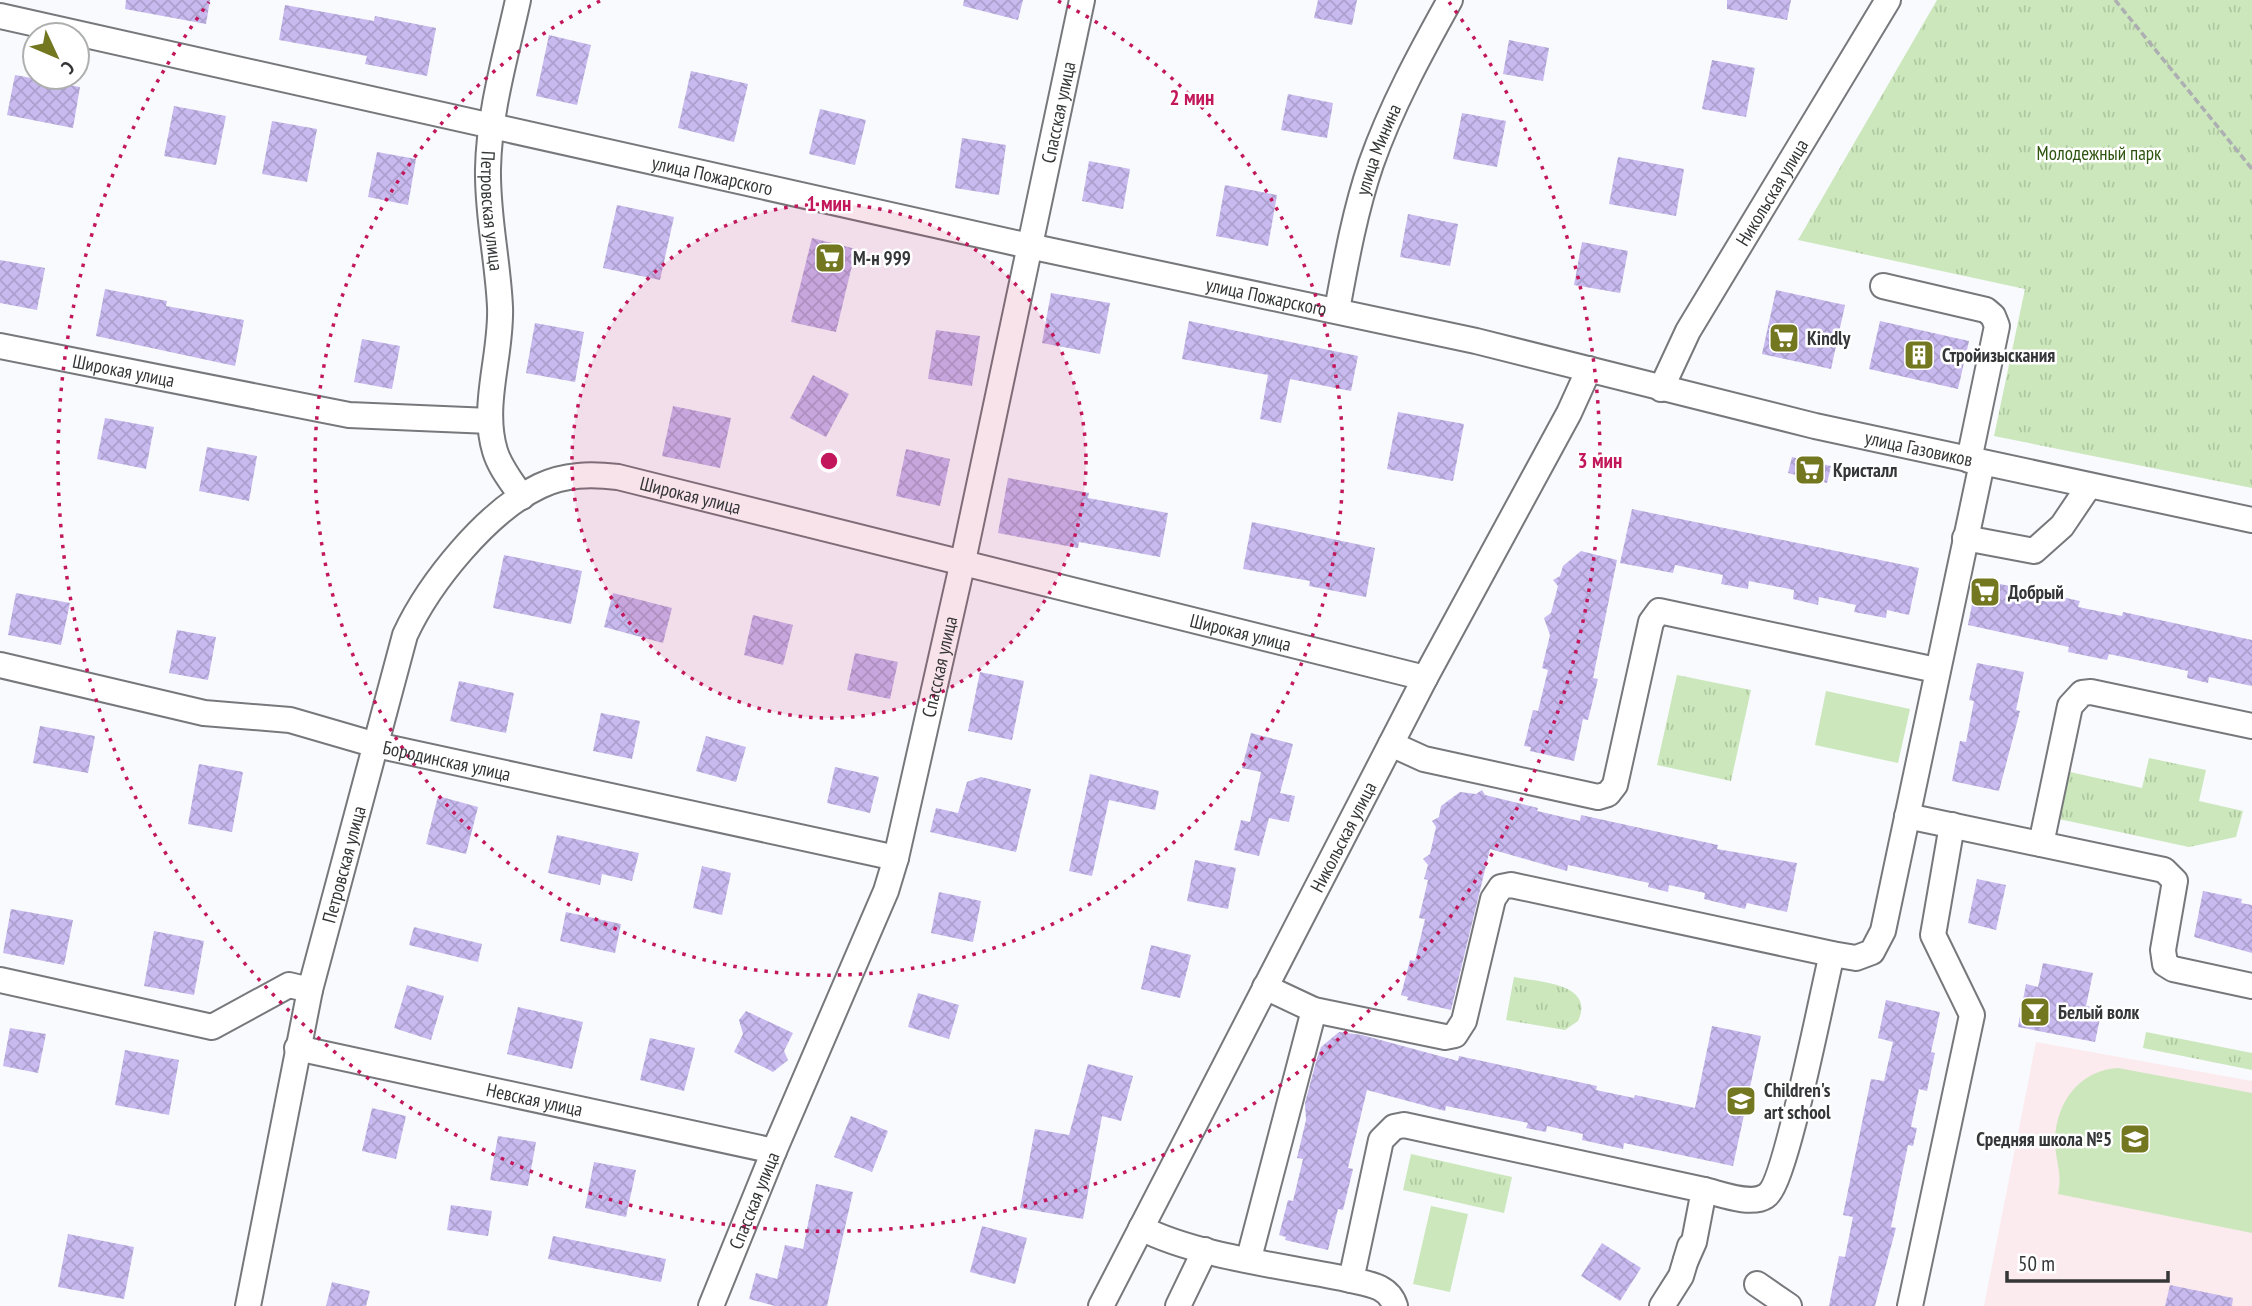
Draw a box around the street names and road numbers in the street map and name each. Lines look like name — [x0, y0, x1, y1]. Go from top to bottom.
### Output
street label: Спасская улица — [1036, 59, 1081, 165]
street label: улица Минина — [1350, 100, 1406, 198]
street label: Никольская улица — [1730, 134, 1813, 250]
street label: Петровская улица — [476, 150, 509, 272]
street label: улица Пожарского — [650, 150, 775, 200]
street label: улица Пожарского — [1204, 272, 1329, 321]
street label: Широкая улица — [71, 349, 177, 392]
street label: улица Газовиков — [1863, 425, 1975, 472]
street label: Широкая улица — [637, 471, 744, 519]
street label: Широкая улица — [1188, 608, 1294, 656]
street label: Спасская улица — [916, 614, 962, 720]
street label: Бородинская улица — [381, 735, 513, 786]
street label: Никольская улица — [1305, 778, 1381, 896]
street label: Петровская улица — [316, 803, 371, 926]
street label: Невская улица — [484, 1077, 585, 1121]
street label: Спасская улица — [723, 1148, 784, 1253]

